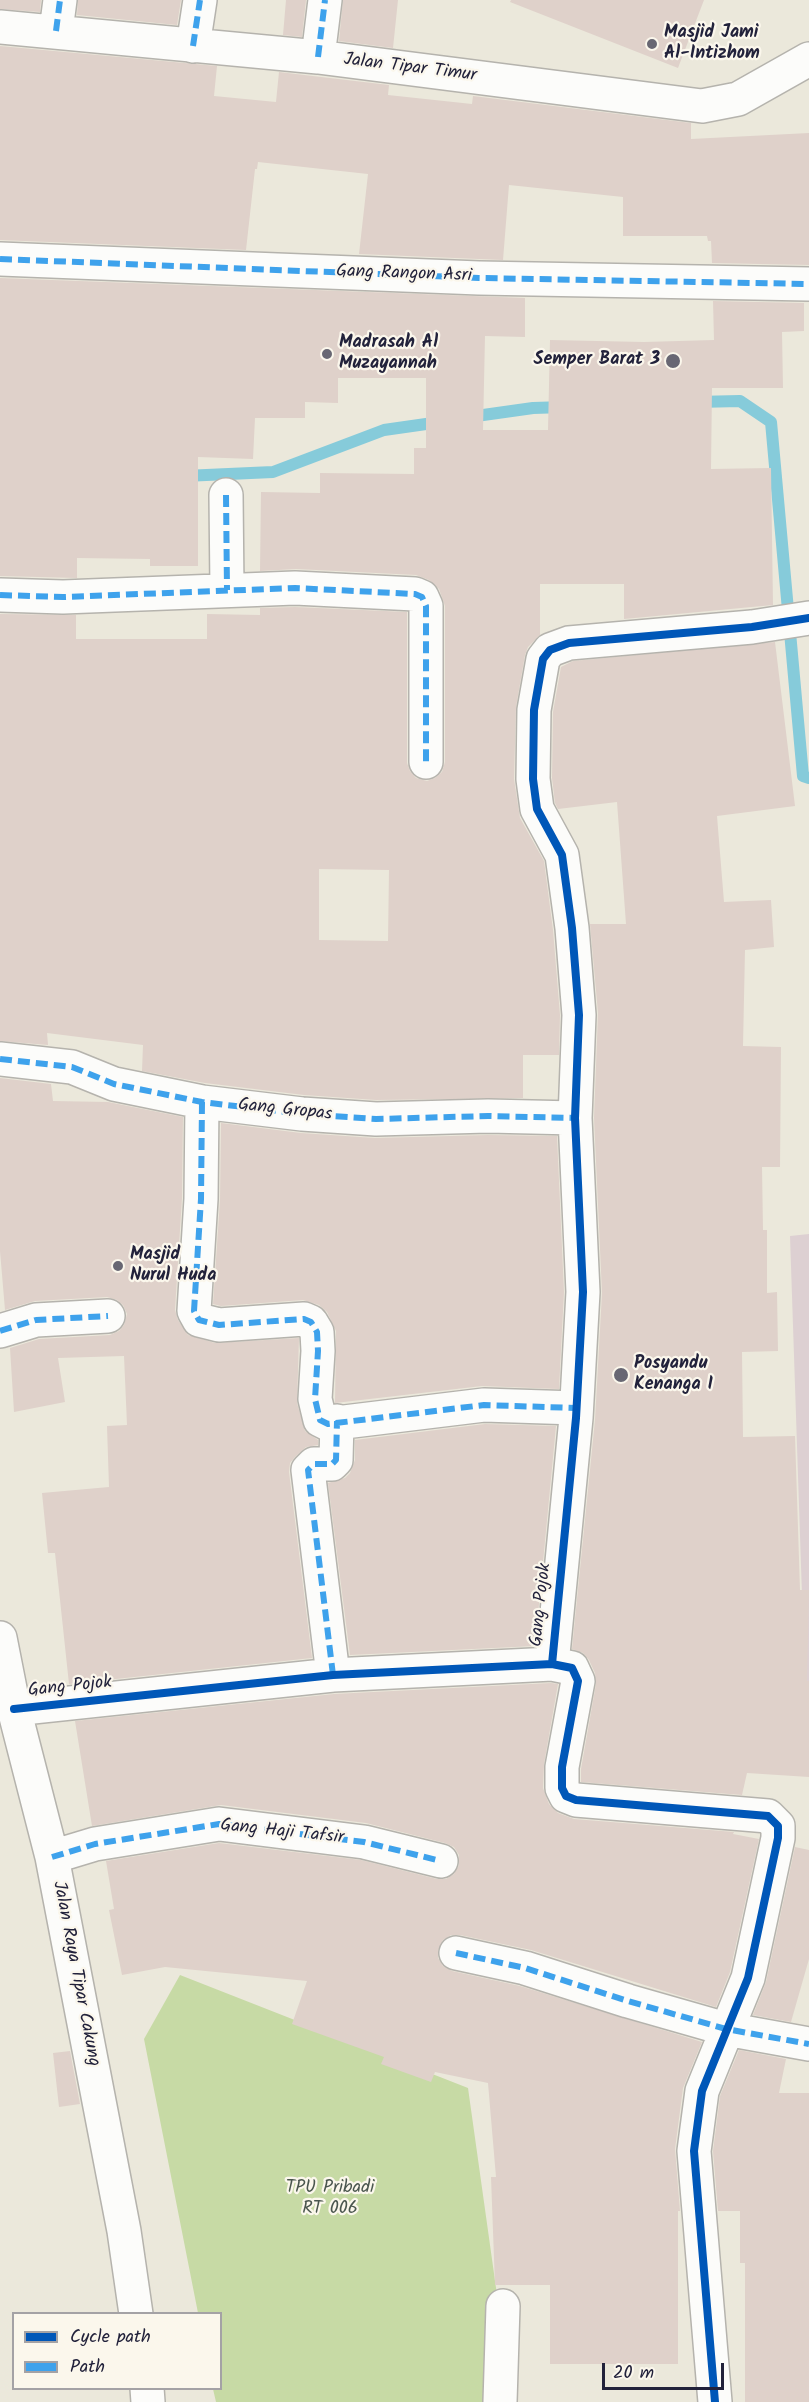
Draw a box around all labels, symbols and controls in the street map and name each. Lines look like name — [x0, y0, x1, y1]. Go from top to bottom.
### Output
place label: Masjid Jami Al-Intizhom — [664, 23, 760, 66]
marker: Masjid Jami Al-Intizhom — [645, 37, 659, 51]
street label: Jalan Tipar Timur — [342, 50, 478, 88]
street label: Gang Rangon Asri — [336, 262, 472, 288]
place label: Madrasah Al Muzayannah — [339, 333, 438, 376]
marker: Madrasah Al Muzayannah — [320, 347, 334, 361]
place label: Semper Barat 3 — [534, 350, 660, 372]
marker: Semper Barat 3 — [664, 352, 682, 370]
street label: Gang Gropas — [237, 1095, 333, 1127]
place label: Masjid Nurul Huda — [130, 1245, 216, 1288]
marker: Masjid Nurul Huda — [111, 1259, 125, 1273]
place label: Posyandu Kenanga I — [634, 1354, 713, 1396]
marker: Posyandu Kenanga I — [612, 1366, 630, 1384]
street label: Gang Pojok — [527, 1562, 557, 1648]
street label: Gang Pojok — [27, 1673, 113, 1703]
street label: Gang Haji Tafsir — [219, 1816, 345, 1850]
street label: Jalan Raya Tipar Cakung — [46, 1880, 104, 2068]
park label: TPU Pribadi RT 006 — [286, 2178, 374, 2220]
legend — [12, 2312, 222, 2390]
text: Cycle path — [70, 2323, 151, 2352]
scale bar — [605, 2351, 726, 2389]
text: Path — [70, 2353, 105, 2382]
text: 20 m — [613, 2359, 654, 2388]

